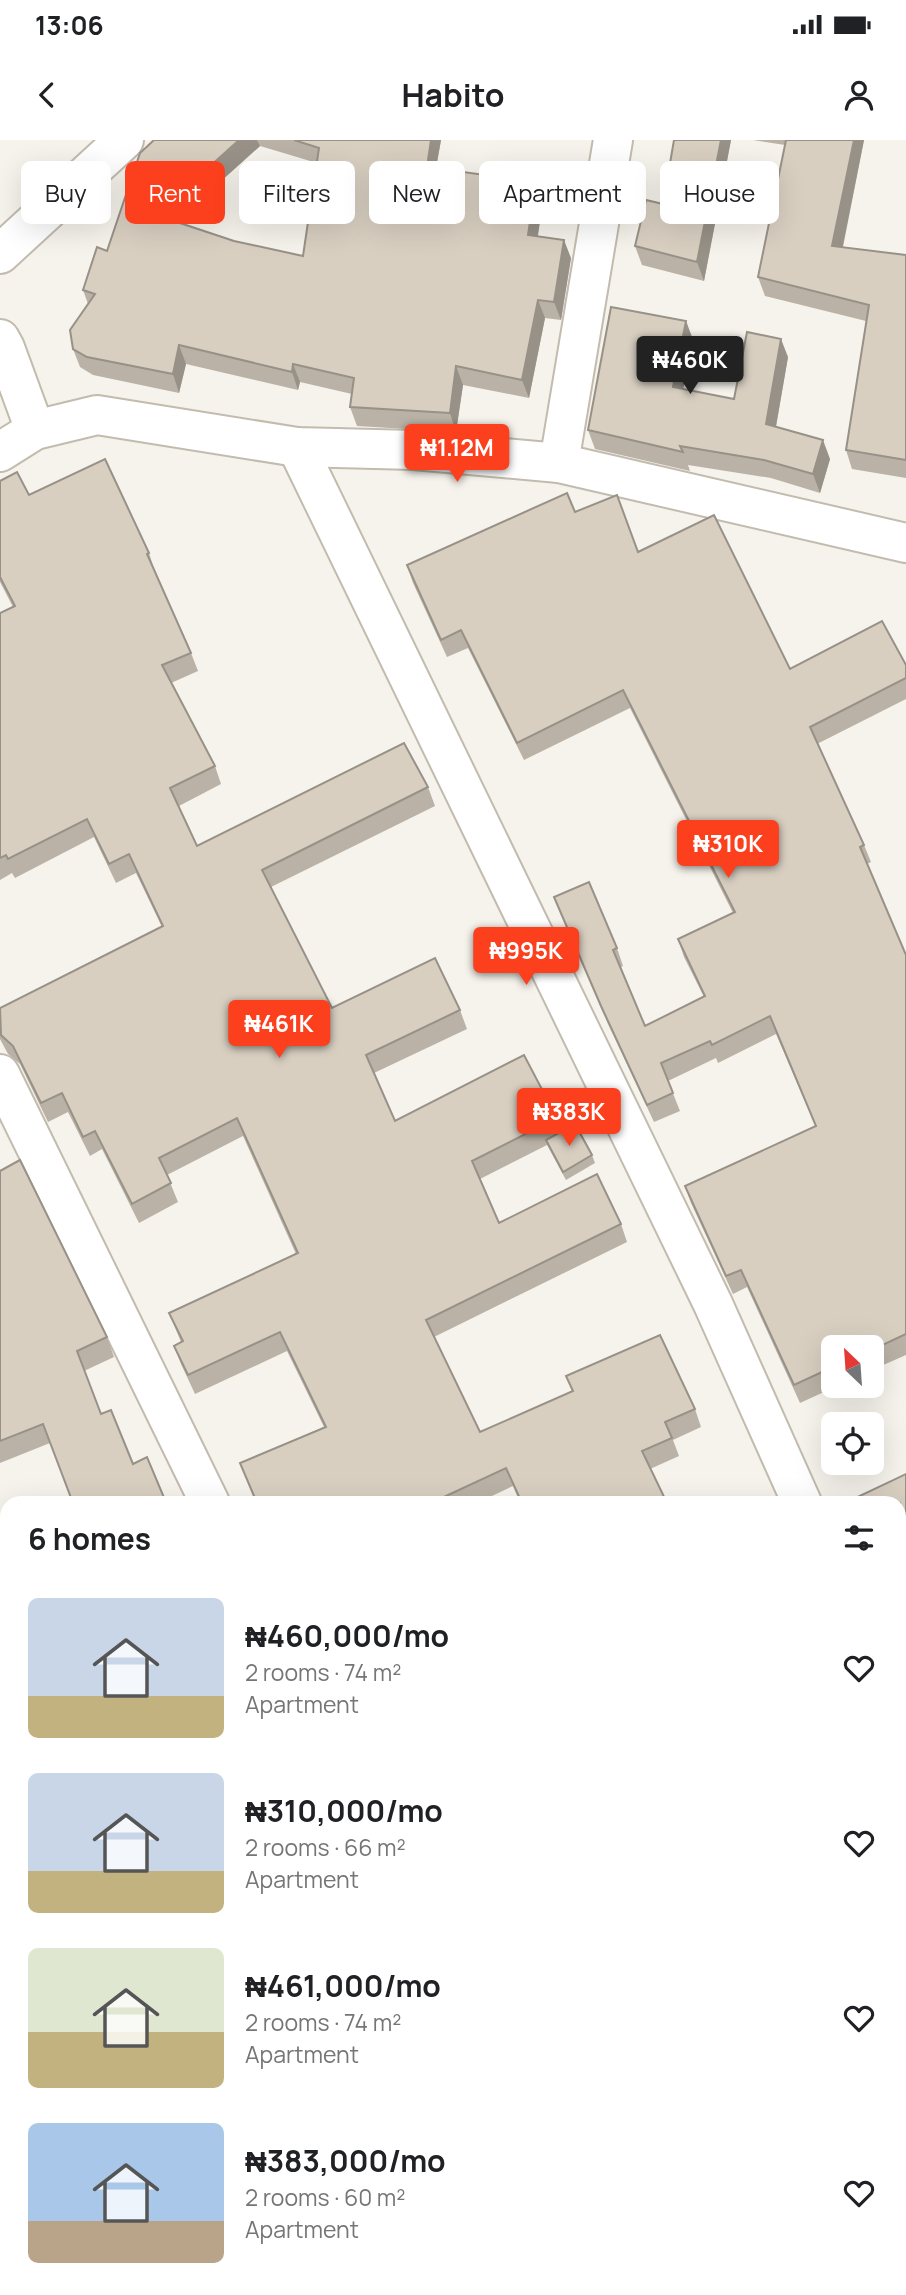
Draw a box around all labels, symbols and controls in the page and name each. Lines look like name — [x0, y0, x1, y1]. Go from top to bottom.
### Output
text: 13:06 — [35, 7, 104, 43]
text: Habito — [402, 73, 504, 117]
icon: back — [28, 76, 66, 114]
icon: person — [840, 76, 878, 114]
chip: Buy — [21, 161, 111, 224]
chip: Rent — [125, 161, 225, 224]
chip: Filters — [239, 161, 355, 224]
chip: New — [369, 161, 465, 224]
chip: Apartment — [479, 161, 646, 224]
chip: House — [660, 161, 779, 224]
pin: ₦460K — [641, 336, 739, 396]
text: ₦460K — [653, 343, 727, 375]
pin: ₦1.12M — [400, 424, 514, 484]
text: ₦1.12M — [420, 431, 494, 463]
pin: ₦310K — [679, 820, 777, 880]
text: ₦310K — [693, 827, 763, 859]
pin: ₦995K — [477, 928, 575, 987]
text: ₦995K — [489, 934, 563, 966]
pin: ₦461K — [230, 1000, 328, 1060]
text: ₦461K — [244, 1007, 314, 1039]
pin: ₦383K — [520, 1088, 618, 1148]
text: ₦383K — [533, 1095, 605, 1127]
north arrow — [821, 1335, 884, 1398]
map controls — [821, 1335, 884, 1475]
button: locate — [821, 1412, 884, 1475]
text: 6 homes — [28, 1518, 151, 1559]
icon: filters — [840, 1519, 878, 1557]
text: ₦460,000/mo — [245, 1615, 449, 1656]
icon: home — [84, 1626, 168, 1710]
icon: heart — [840, 1649, 878, 1687]
text: 2 rooms · 74 m² — [245, 1656, 401, 1688]
text: Apartment — [245, 1688, 359, 1720]
text: ₦310,000/mo — [245, 1790, 443, 1831]
icon: home — [84, 1801, 168, 1885]
icon: heart — [840, 1824, 878, 1862]
text: 2 rooms · 66 m² — [245, 1831, 406, 1863]
text: Apartment — [245, 1863, 359, 1895]
text: ₦461,000/mo — [245, 1965, 441, 2006]
icon: home — [84, 1976, 168, 2060]
icon: heart — [840, 1999, 878, 2037]
text: 2 rooms · 74 m² — [245, 2006, 401, 2038]
text: Apartment — [245, 2038, 359, 2070]
text: ₦383,000/mo — [245, 2140, 446, 2181]
icon: home — [84, 2151, 168, 2235]
icon: heart — [840, 2174, 878, 2212]
text: 2 rooms · 60 m² — [245, 2181, 406, 2213]
text: Apartment — [245, 2213, 359, 2245]

